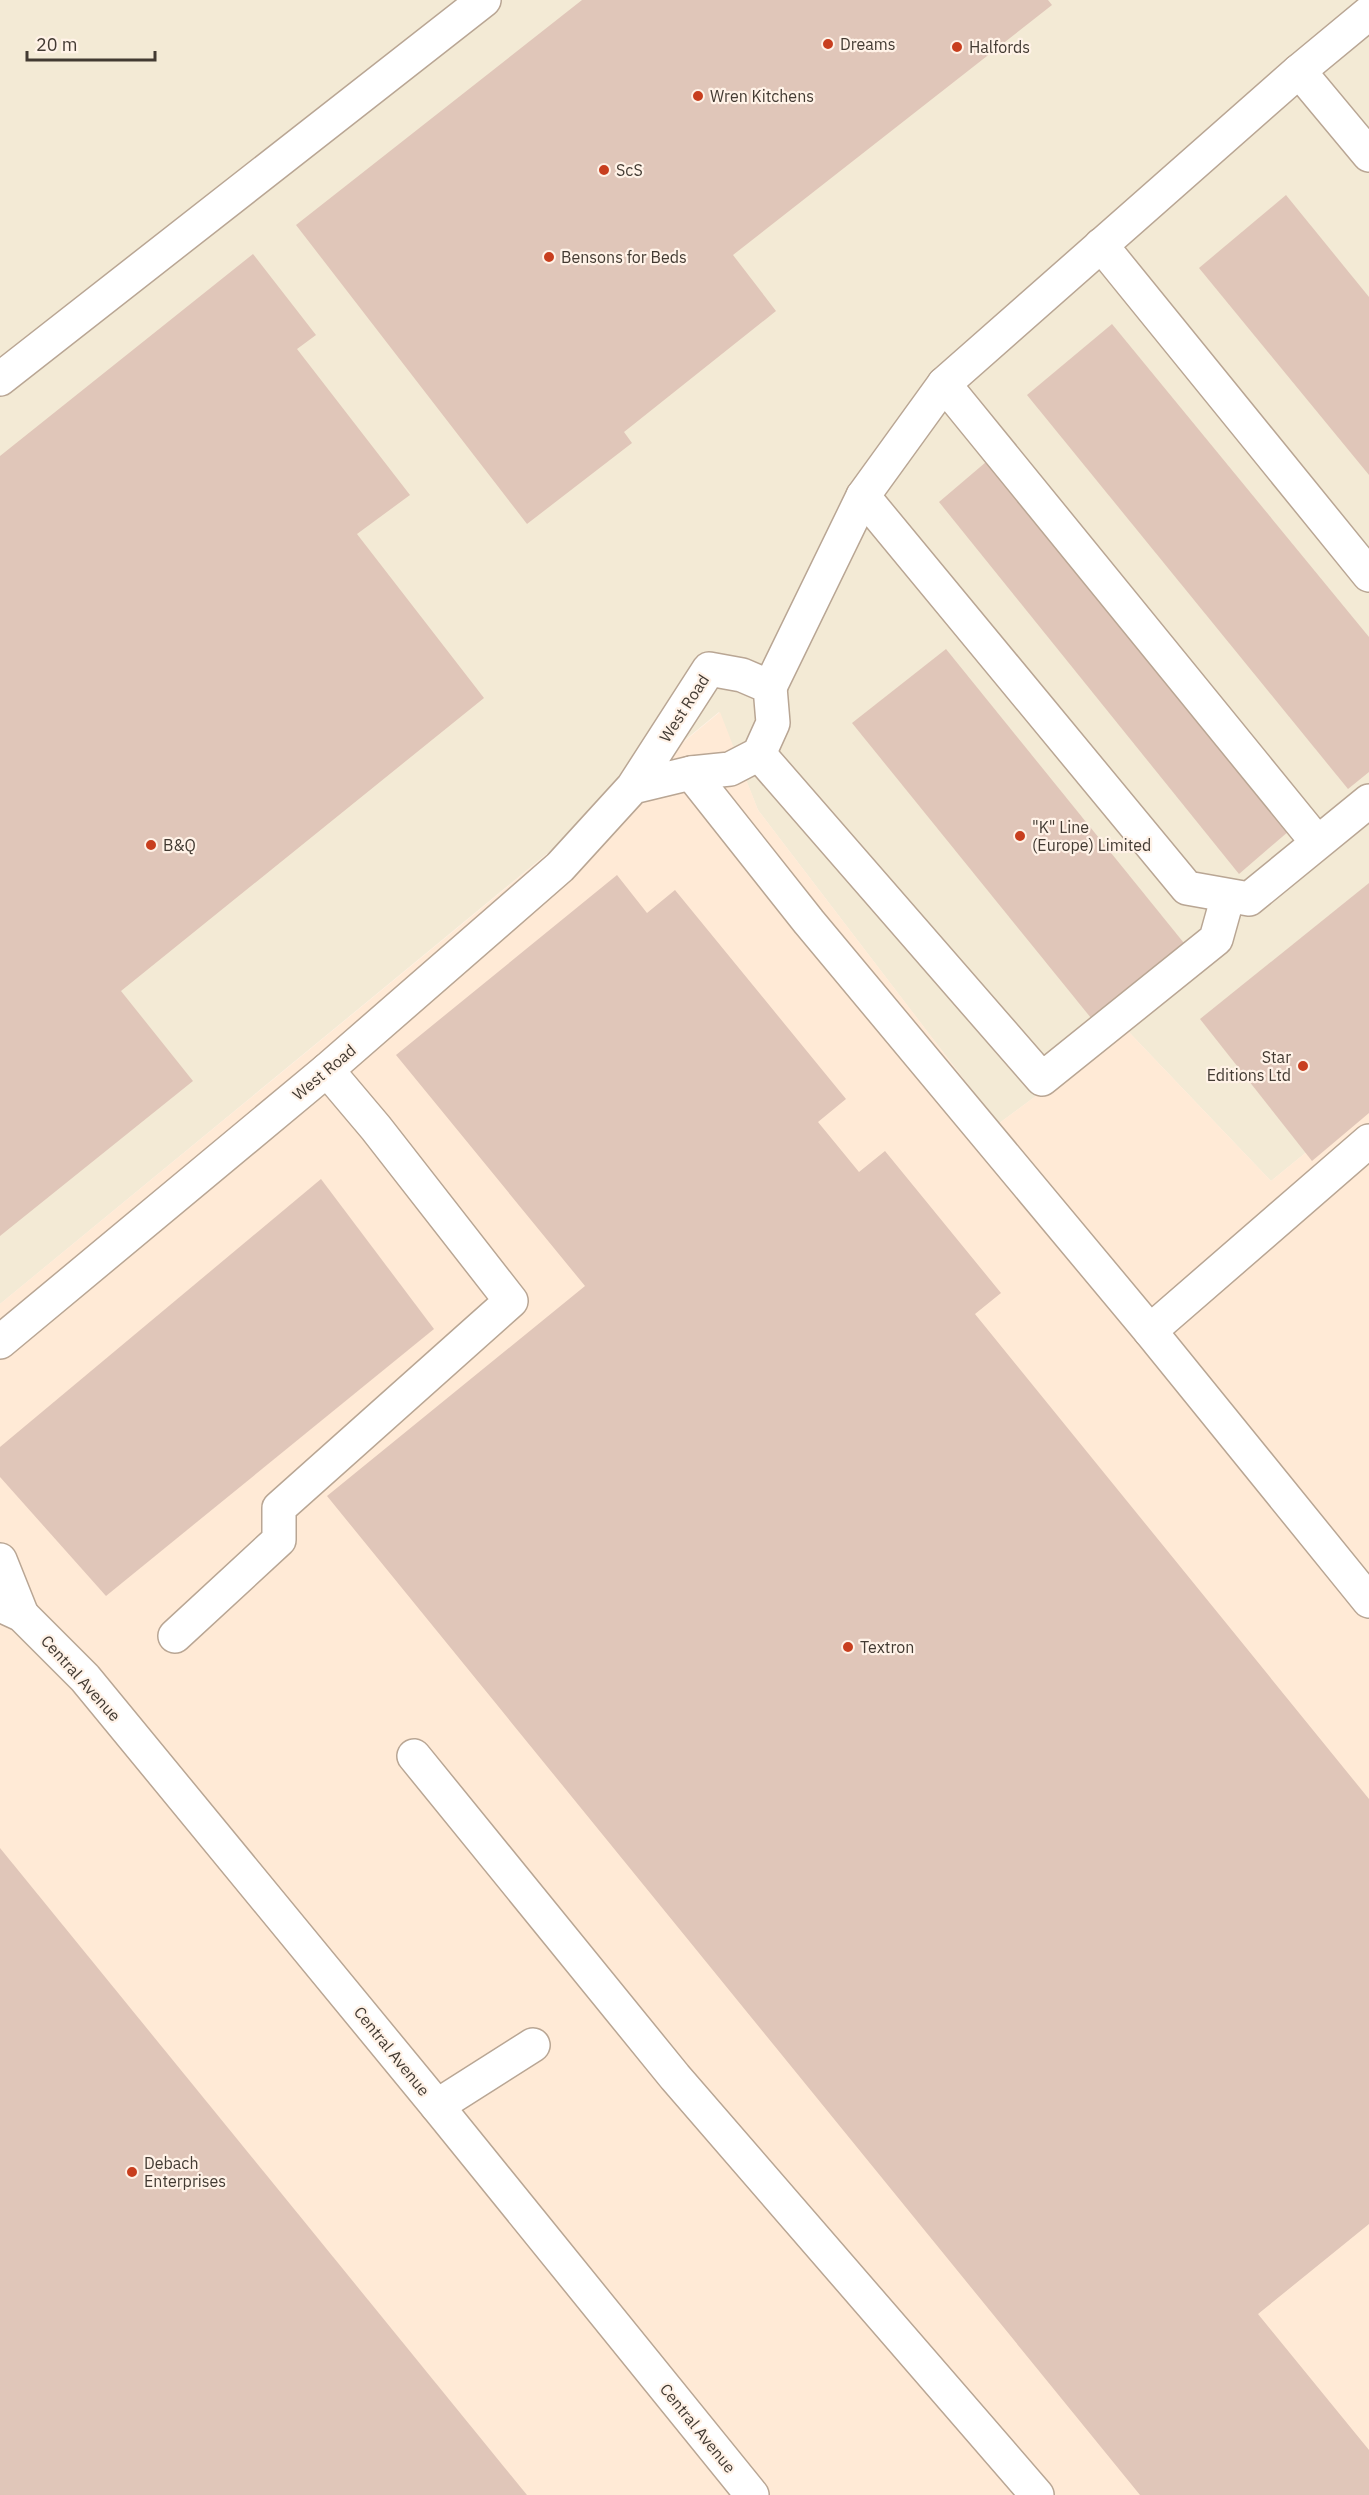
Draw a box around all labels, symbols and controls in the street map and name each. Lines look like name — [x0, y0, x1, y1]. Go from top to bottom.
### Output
scale bar — [27, 24, 154, 62]
text: 20 m — [36, 33, 78, 56]
place label: Dreams — [840, 34, 896, 54]
marker: Dreams — [821, 37, 835, 51]
place label: Halfords — [969, 37, 1030, 57]
marker: Halfords — [950, 40, 964, 54]
place label: Wren Kitchens — [710, 86, 814, 106]
marker: Wren Kitchens — [691, 89, 705, 103]
place label: ScS — [616, 160, 643, 180]
marker: ScS — [597, 163, 611, 177]
place label: Bensons for Beds — [561, 247, 687, 267]
marker: Bensons for Beds — [542, 250, 556, 264]
street label: West Road — [655, 670, 713, 746]
place label: "K" Line (Europe) Limited — [1032, 817, 1151, 855]
marker: "K" Line (Europe) Limited — [1013, 829, 1027, 843]
place label: B&Q — [163, 835, 196, 855]
marker: B&Q — [144, 838, 158, 852]
street label: West Road — [288, 1040, 360, 1104]
place label: Star Editions Ltd — [1207, 1047, 1291, 1085]
marker: Star Editions Ltd — [1296, 1059, 1310, 1073]
street label: Central Avenue — [37, 1631, 125, 1725]
place label: Textron — [860, 1637, 914, 1657]
marker: Textron — [841, 1640, 855, 1654]
street label: Central Avenue — [350, 2002, 434, 2100]
place label: Debach Enterprises — [144, 2153, 226, 2191]
marker: Debach Enterprises — [125, 2165, 139, 2179]
street label: Central Avenue — [656, 2379, 740, 2477]

